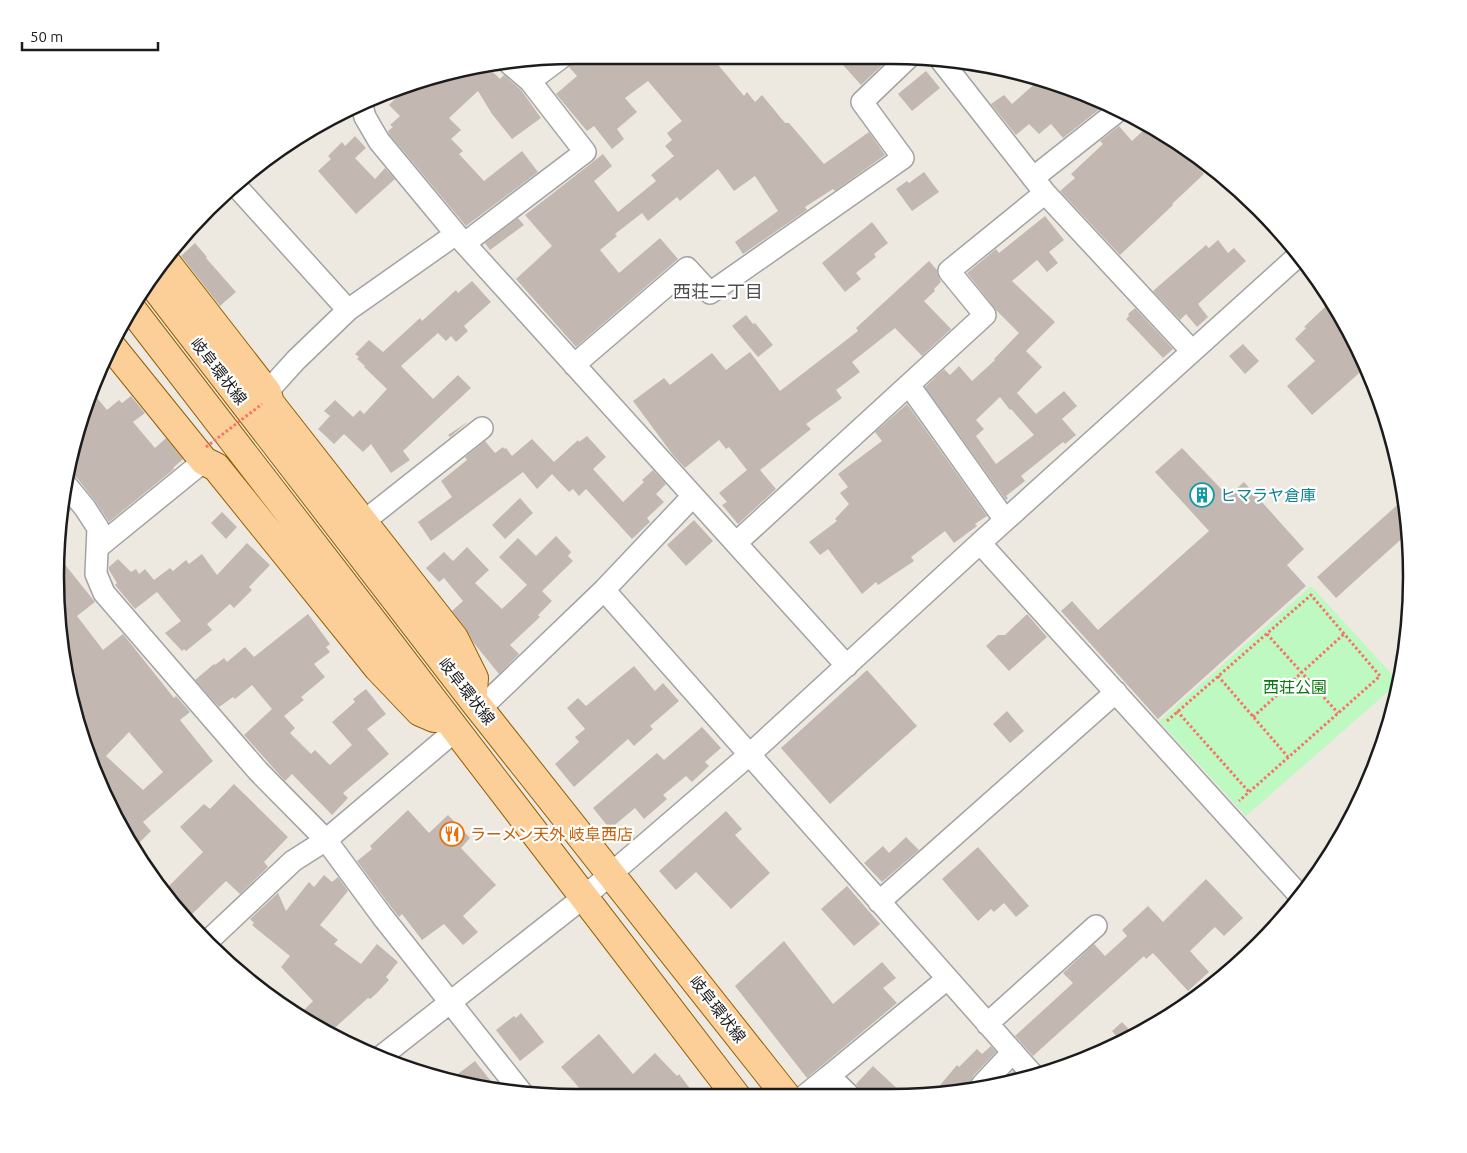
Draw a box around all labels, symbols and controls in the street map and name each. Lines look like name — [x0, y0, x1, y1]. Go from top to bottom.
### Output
scale bar — [22, 20, 159, 52]
text: 50 m — [30, 28, 63, 45]
district label: 西荘二丁目 — [673, 281, 763, 301]
street label: 岐阜環状線 — [187, 334, 251, 408]
building icon: ヒマラヤ倉庫 — [1189, 482, 1215, 508]
place label: ヒマラヤ倉庫 — [1220, 486, 1316, 504]
street label: 岐阜環状線 — [435, 654, 499, 728]
park label: 西荘公園 — [1263, 678, 1327, 696]
restaurant icon: ラーメン天外 岐阜西店 — [439, 821, 465, 847]
place label: ラーメン天外 岐阜西店 — [470, 825, 633, 843]
street label: 岐阜環状線 — [686, 972, 750, 1046]

